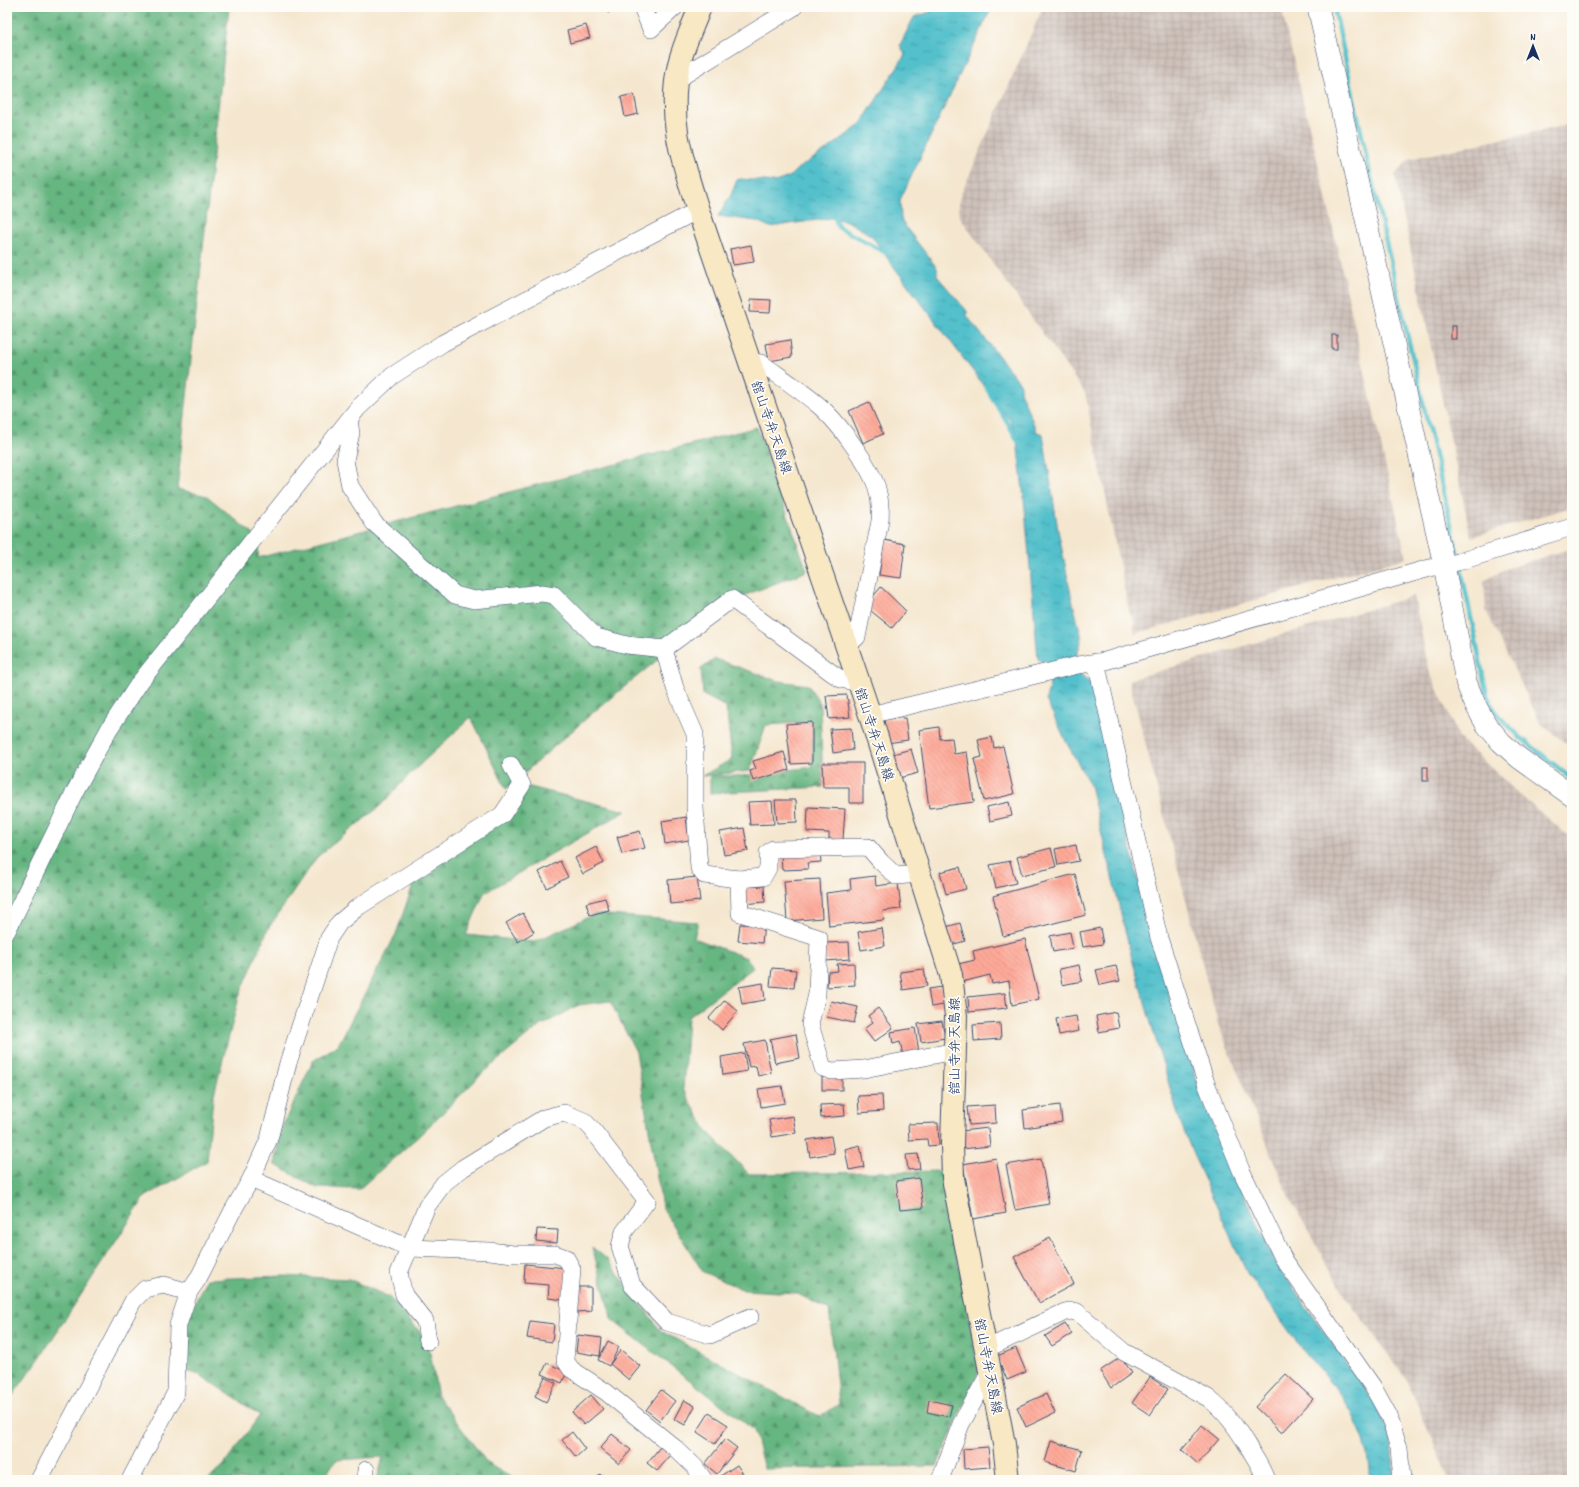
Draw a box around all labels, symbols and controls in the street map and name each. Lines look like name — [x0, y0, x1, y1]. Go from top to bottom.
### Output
north arrow — [1513, 26, 1553, 66]
text: N — [1530, 30, 1536, 46]
street label: 舘山寺弁天島線 — [745, 378, 796, 477]
street label: 舘山寺弁天島線 — [848, 685, 898, 784]
street label: 舘山寺弁天島線 — [946, 997, 966, 1095]
street label: 舘山寺弁天島線 — [968, 1316, 1006, 1416]

